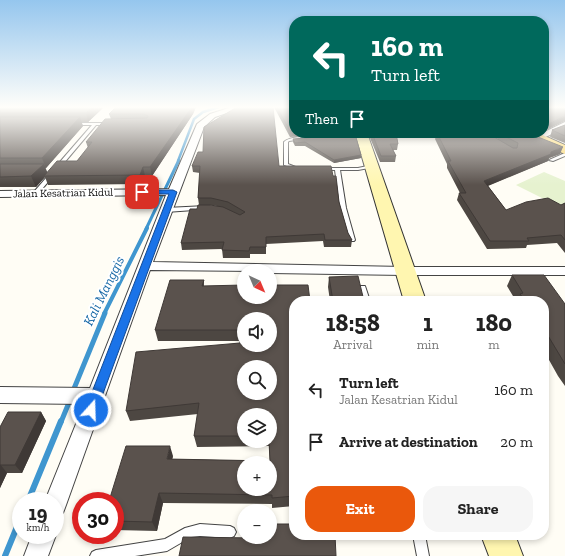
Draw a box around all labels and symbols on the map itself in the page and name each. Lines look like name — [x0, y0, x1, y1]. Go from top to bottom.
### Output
pin — [125, 175, 159, 209]
street label: Jalan Kesatrian Kidul — [13, 186, 113, 200]
water label: Kali Manggis — [80, 253, 128, 329]
north arrow — [237, 264, 277, 304]
position arrow — [70, 389, 112, 431]
speed limit sign: 30 — [72, 492, 124, 544]

